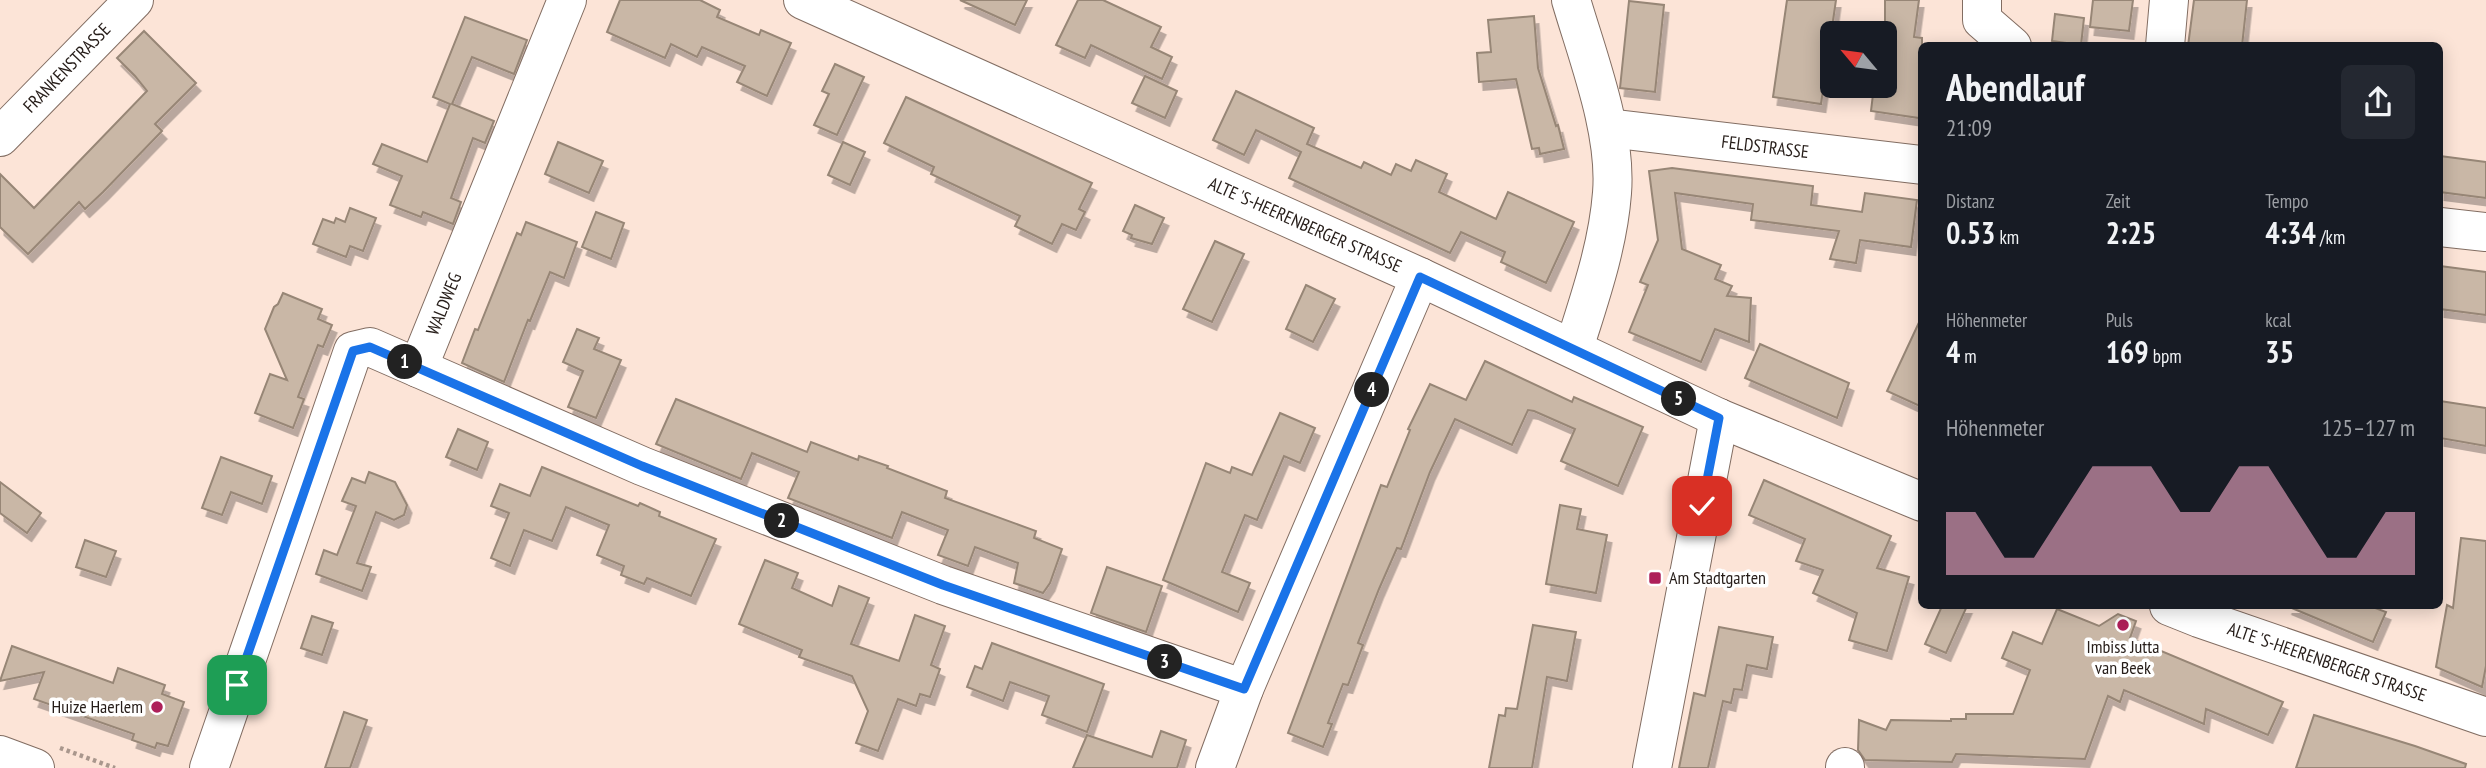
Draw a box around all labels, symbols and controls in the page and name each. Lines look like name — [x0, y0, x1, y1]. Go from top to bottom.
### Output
street label: FRANKENSTRASSE — [18, 18, 115, 117]
north arrow — [1820, 21, 1897, 98]
map controls — [1820, 21, 1897, 98]
text: Abendlauf — [1946, 62, 2084, 111]
button: share — [2341, 65, 2415, 139]
text: 21:09 — [1946, 113, 1992, 142]
street label: FELDSTRASSE — [1720, 130, 1810, 163]
street label: ALTE 'S-HEERENBERGER STRASSE — [1205, 172, 1405, 278]
text: Distanz — [1946, 189, 1995, 213]
text: Zeit — [2106, 189, 2130, 213]
text: Tempo — [2265, 189, 2309, 213]
text: 0.53 — [1946, 213, 1995, 252]
text: 2:25 — [2106, 213, 2156, 252]
text: 4:34 — [2265, 213, 2316, 252]
text: km — [1995, 225, 2019, 249]
text: /km — [2316, 225, 2345, 249]
street label: WALDWEG — [421, 269, 467, 338]
text: Höhenmeter — [1946, 308, 2027, 332]
text: Puls — [2106, 308, 2133, 332]
text: kcal — [2265, 308, 2291, 332]
text: 4 — [1946, 332, 1960, 371]
text: 169 — [2106, 332, 2149, 371]
text: 35 — [2265, 332, 2294, 371]
pin: 1 — [388, 344, 422, 380]
text: m — [1960, 344, 1977, 368]
text: bpm — [2149, 344, 2182, 368]
text: 1 — [400, 349, 409, 373]
pin: 4 — [1354, 372, 1390, 408]
text: 4 — [1367, 377, 1376, 401]
pin: 5 — [1662, 382, 1696, 416]
text: 5 — [1674, 386, 1683, 410]
text: Höhenmeter — [1946, 413, 2044, 442]
text: 125–127 m — [2322, 413, 2415, 442]
pin — [1672, 476, 1732, 536]
icon: check — [1683, 487, 1721, 525]
pin: 2 — [764, 504, 800, 538]
text: 2 — [777, 508, 786, 532]
place label: Am Stadtgarten — [1669, 566, 1766, 589]
marker: Am Stadtgarten — [1647, 570, 1663, 586]
marker: Imbiss Jutta van Beek — [2115, 617, 2131, 633]
street label: ALTE 'S-HEERENBERGER STRASSE — [2225, 617, 2430, 706]
place label: Imbiss Jutta van Beek — [2087, 635, 2159, 679]
pin: 3 — [1148, 644, 1182, 680]
text: 3 — [1160, 649, 1169, 673]
pin — [207, 655, 267, 715]
icon: arrive — [218, 666, 256, 704]
place label: Huize Haerlem — [52, 695, 143, 718]
marker: Huize Haerlem — [149, 699, 165, 715]

